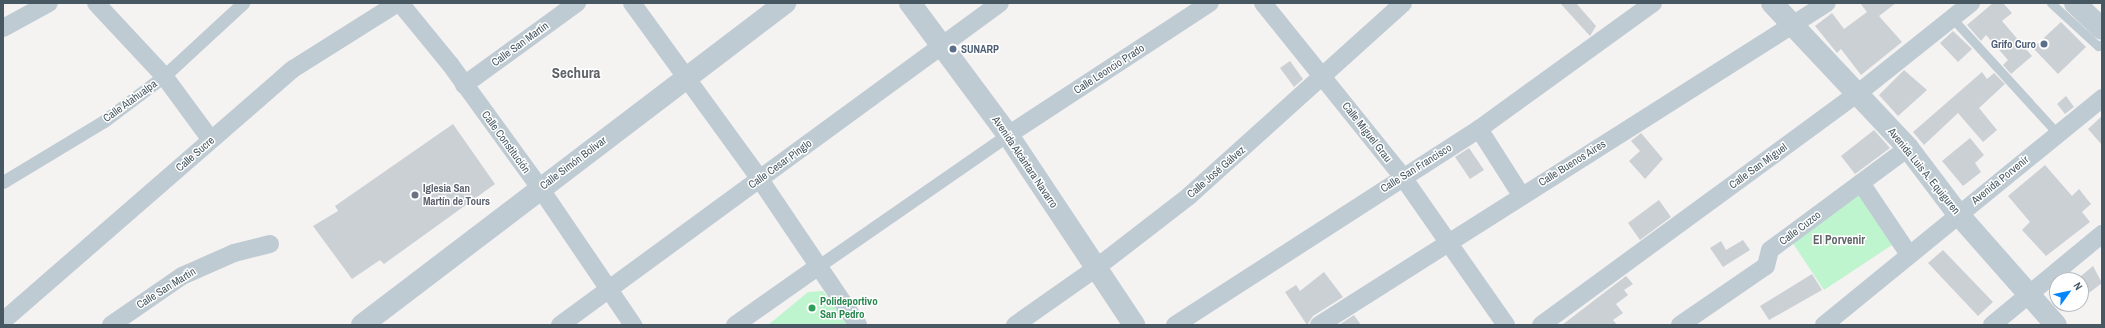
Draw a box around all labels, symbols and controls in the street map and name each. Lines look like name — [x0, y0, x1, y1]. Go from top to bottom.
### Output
street label: Calle San Martin — [489, 19, 551, 69]
place label: Grifo Curo — [1991, 37, 2036, 51]
marker: Grifo Curo — [2039, 39, 2049, 49]
street label: Calle Leoncio Prado — [1071, 41, 1147, 97]
place label: SUNARP — [961, 42, 999, 56]
marker: SUNARP — [948, 44, 958, 54]
district label: Sechura — [552, 64, 600, 82]
street label: Calle Atahualpa — [100, 77, 160, 125]
street label: Calle Miguel Grau — [1339, 99, 1395, 165]
street label: Calle Constitución — [479, 108, 533, 176]
street label: Avenida Alcántara Navarro — [989, 113, 1061, 211]
street label: Avenida Luis A. Equiguren — [1885, 125, 1963, 217]
street label: Calle Sucre — [173, 134, 217, 174]
street label: Calle Simón Bolivar — [537, 134, 609, 192]
street label: Calle Cesar Pinglo — [746, 137, 814, 191]
street label: Calle Buenos Aires — [1536, 137, 1608, 189]
street label: Calle San Miguel — [1726, 140, 1790, 192]
street label: Calle San Francisco — [1378, 141, 1454, 195]
street label: Calle José Gálvez — [1184, 143, 1248, 201]
street label: Avenida Porvenir — [1969, 153, 2031, 207]
place label: Iglesia San Martín de Tours — [423, 182, 490, 208]
marker: Iglesia San Martín de Tours — [410, 190, 420, 200]
street label: Calle Cuzco — [1777, 208, 1823, 248]
district label: El Porvenir — [1813, 234, 1865, 248]
street label: Calle San Martin — [134, 265, 198, 311]
north arrow — [2049, 272, 2089, 312]
text: N — [2071, 279, 2086, 293]
place label: Polideportivo San Pedro — [820, 295, 878, 321]
marker: Polideportivo San Pedro — [807, 303, 817, 313]

